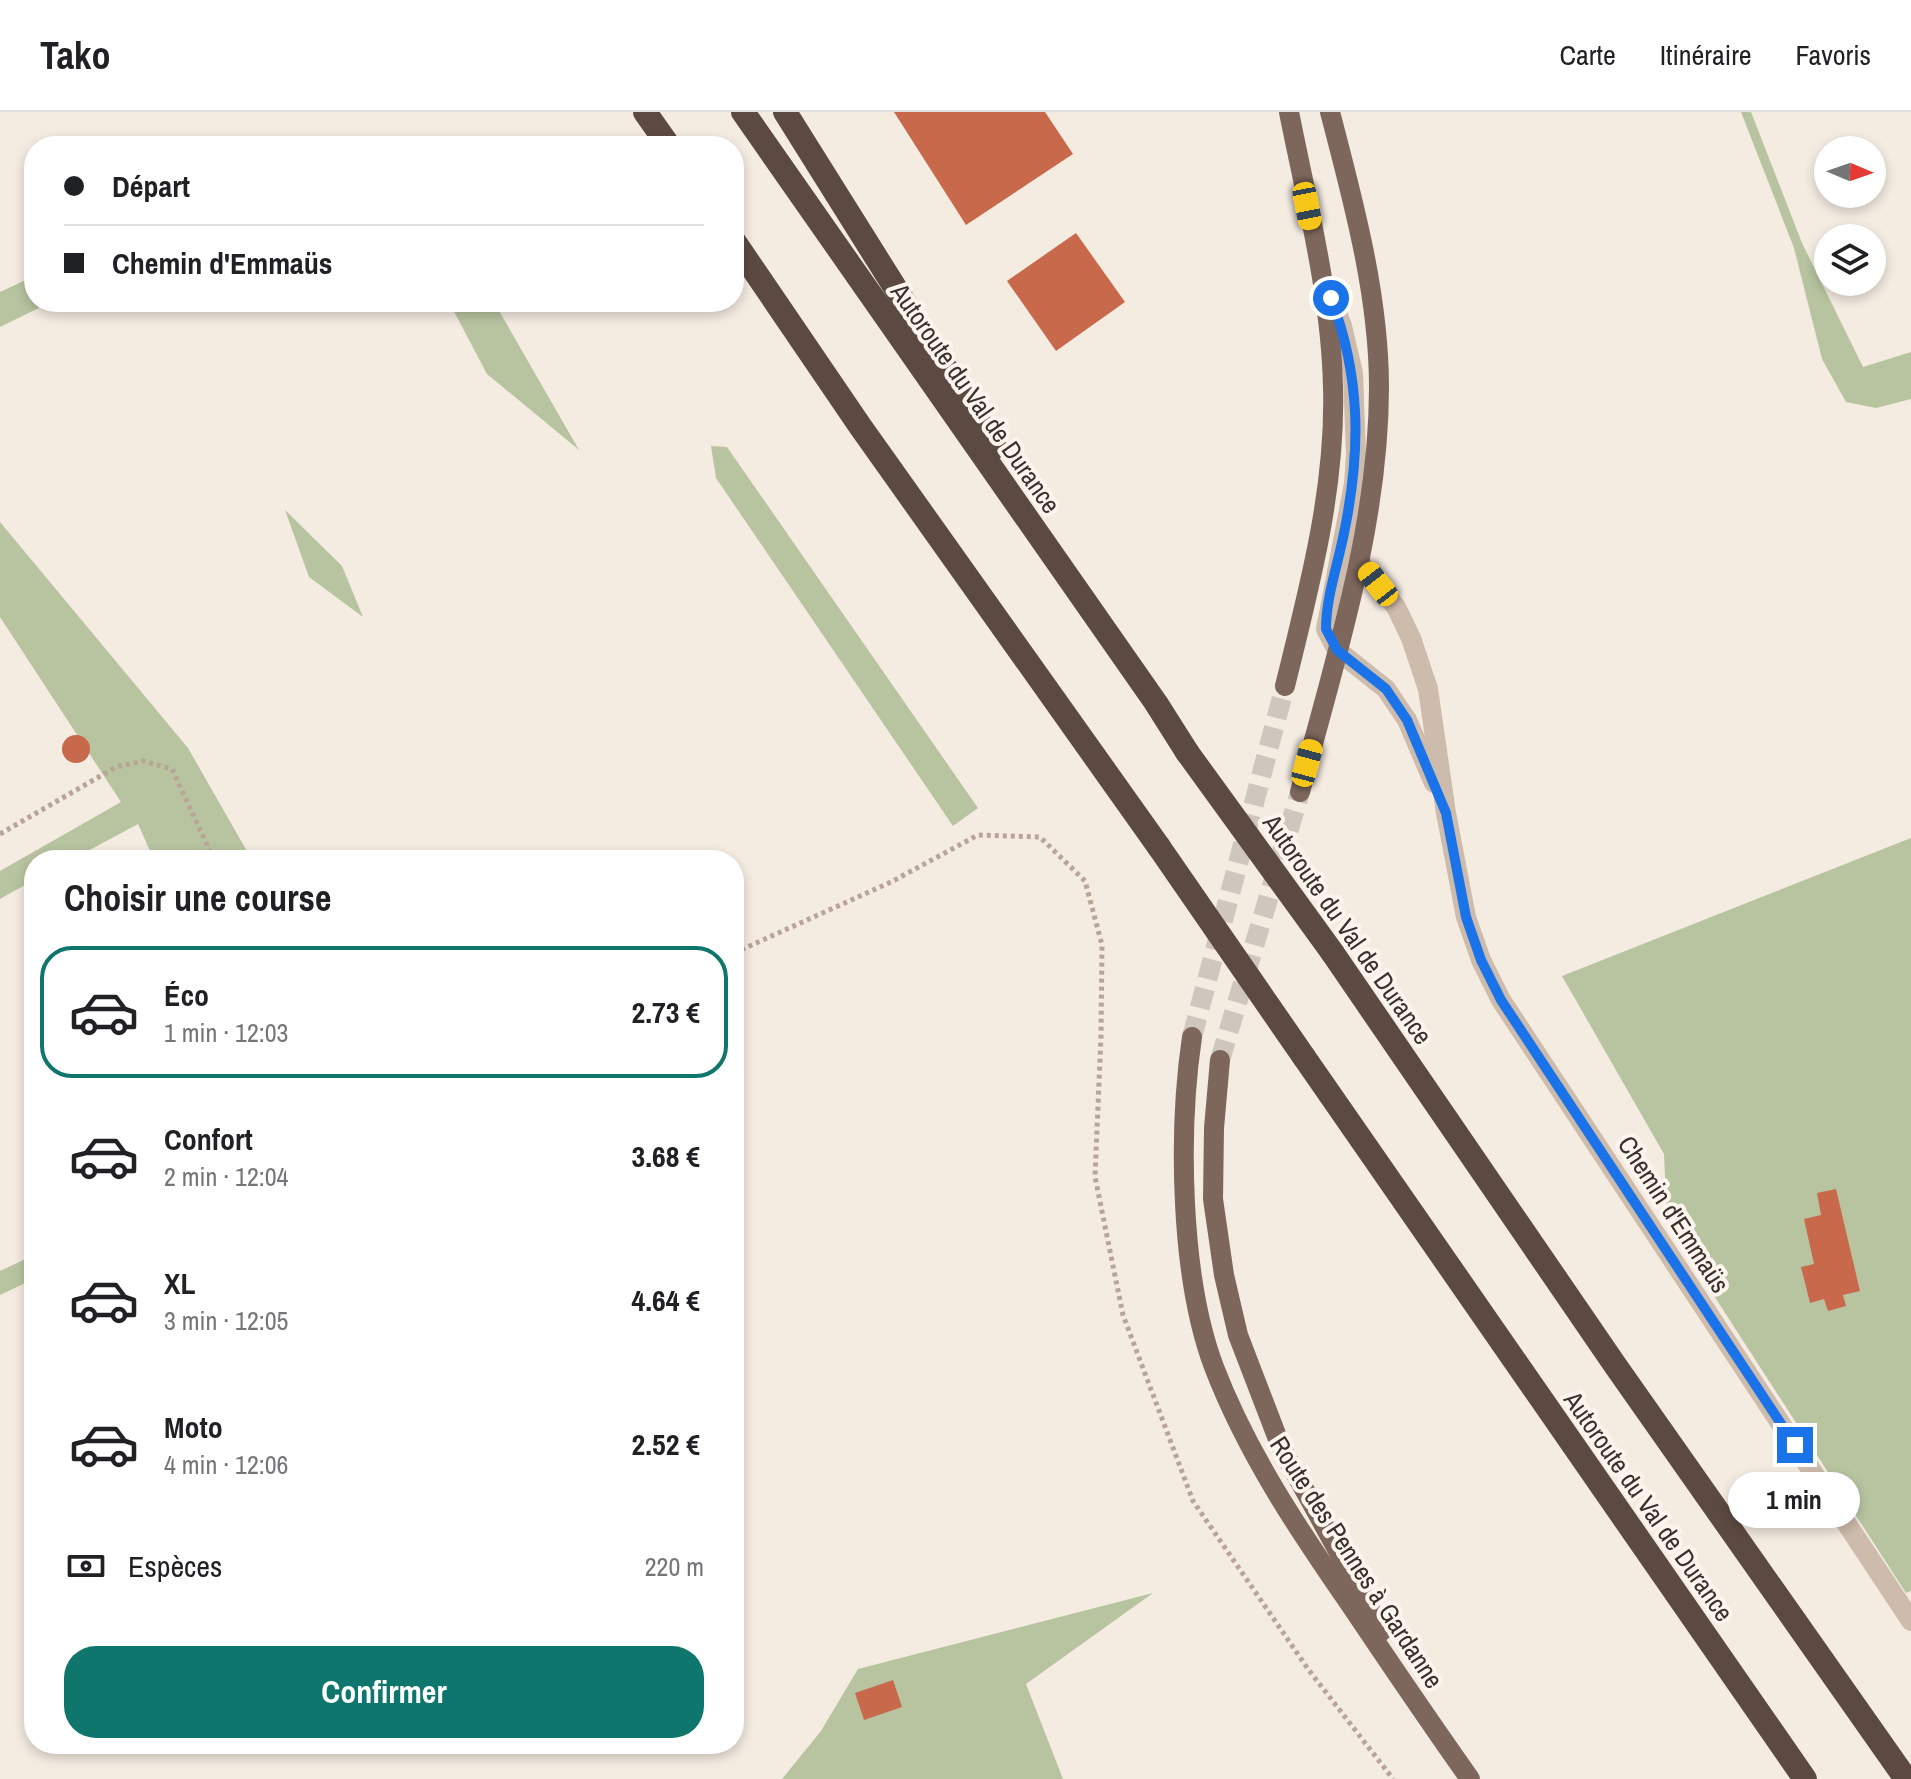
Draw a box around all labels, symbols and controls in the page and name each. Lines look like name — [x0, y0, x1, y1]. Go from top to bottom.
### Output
text: Tako — [40, 30, 110, 81]
text: Carte — [1560, 36, 1616, 74]
text: Itinéraire — [1660, 36, 1752, 74]
text: Favoris — [1796, 36, 1871, 74]
north arrow — [1814, 136, 1886, 208]
map controls — [1814, 136, 1886, 296]
text: Départ — [112, 166, 190, 206]
car — [1291, 180, 1323, 232]
button: layers — [1814, 224, 1886, 296]
text: Chemin d'Emmaüs — [112, 243, 332, 283]
street label: Autoroute du Val de Durance — [883, 275, 1069, 520]
route start — [1313, 280, 1349, 316]
car — [1354, 558, 1402, 610]
car — [1289, 737, 1325, 789]
street label: Autoroute du Val de Durance — [1255, 806, 1441, 1051]
text: Choisir une course — [64, 874, 331, 922]
text: Éco — [164, 975, 209, 1015]
icon: car — [68, 976, 140, 1048]
text: 2.73 € — [632, 992, 700, 1032]
text: 1 min · 12:03 — [164, 1015, 288, 1050]
text: Confort — [164, 1119, 253, 1159]
icon: car — [68, 1120, 140, 1192]
street label: Chemin d'Emmaüs — [1610, 1129, 1738, 1299]
text: 3.68 € — [632, 1136, 700, 1176]
text: 2 min · 12:04 — [164, 1159, 288, 1194]
text: XL — [164, 1263, 195, 1303]
icon: car — [68, 1264, 140, 1336]
text: 4.64 € — [632, 1280, 700, 1320]
text: 3 min · 12:05 — [164, 1303, 288, 1338]
street label: Autoroute du Val de Durance — [1556, 1383, 1742, 1628]
text: Moto — [164, 1407, 223, 1447]
icon: car — [68, 1408, 140, 1480]
text: 2.52 € — [632, 1424, 700, 1464]
route end — [1777, 1427, 1813, 1463]
street label: Route des Pennes à Gardanne — [1262, 1429, 1452, 1695]
text: 4 min · 12:06 — [164, 1447, 288, 1482]
callout: 1 min — [1729, 1473, 1861, 1529]
text: 1 min — [1766, 1482, 1822, 1517]
icon: cash — [64, 1544, 108, 1588]
text: Espèces — [128, 1546, 222, 1586]
text: 220 m — [645, 1549, 704, 1584]
button: Confirmer — [64, 1646, 704, 1738]

